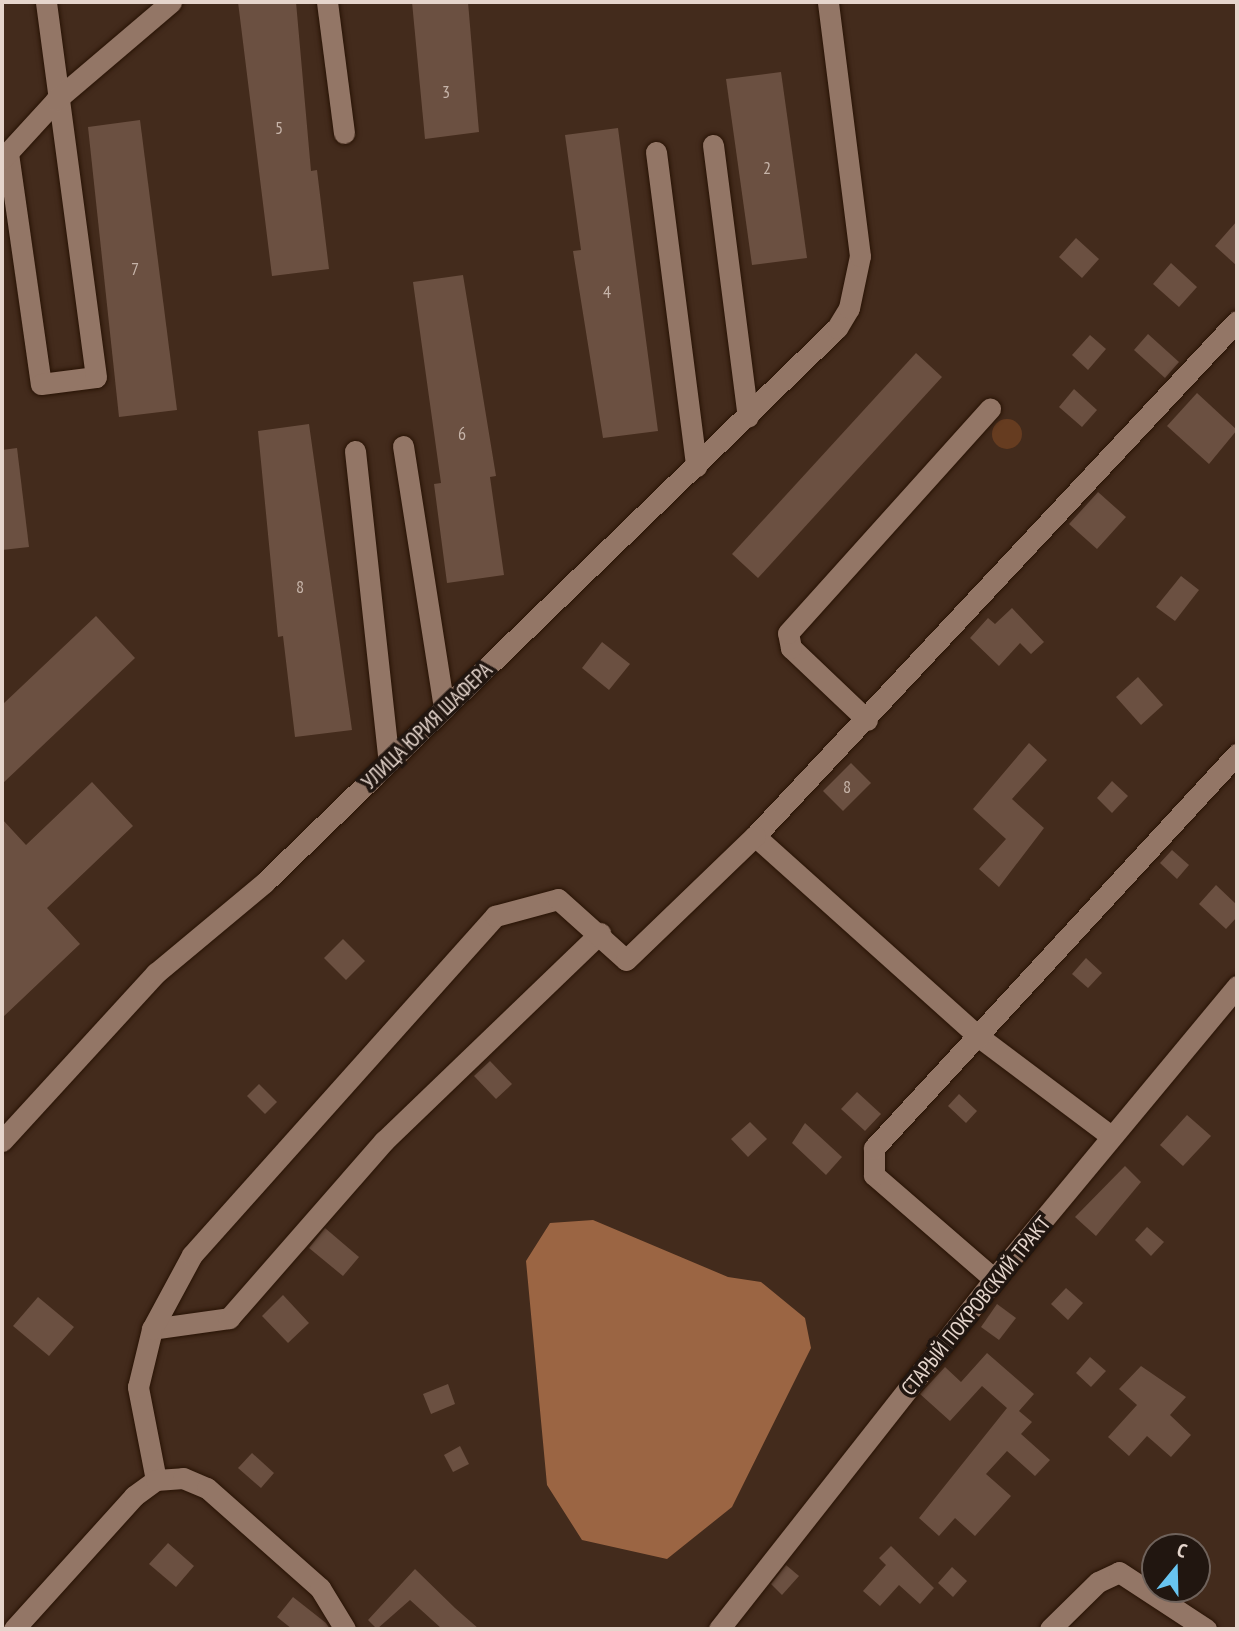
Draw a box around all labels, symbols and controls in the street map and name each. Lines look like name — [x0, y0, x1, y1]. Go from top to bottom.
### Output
house number: 3 — [442, 81, 450, 103]
house number: 5 — [275, 117, 283, 139]
house number: 2 — [763, 157, 771, 179]
house number: 7 — [131, 258, 139, 280]
house number: 4 — [603, 281, 611, 303]
house number: 6 — [458, 423, 466, 445]
house number: 8 — [296, 576, 304, 598]
street label: УЛИЦА ЮРИЯ ШАФЕРА — [356, 657, 498, 795]
house number: 8 — [843, 776, 851, 798]
street label: СТАРЫЙ ПОКРОВСКИЙ ТРАКТ — [896, 1211, 1056, 1401]
north arrow — [1141, 1533, 1211, 1603]
text: С — [1174, 1537, 1190, 1563]

